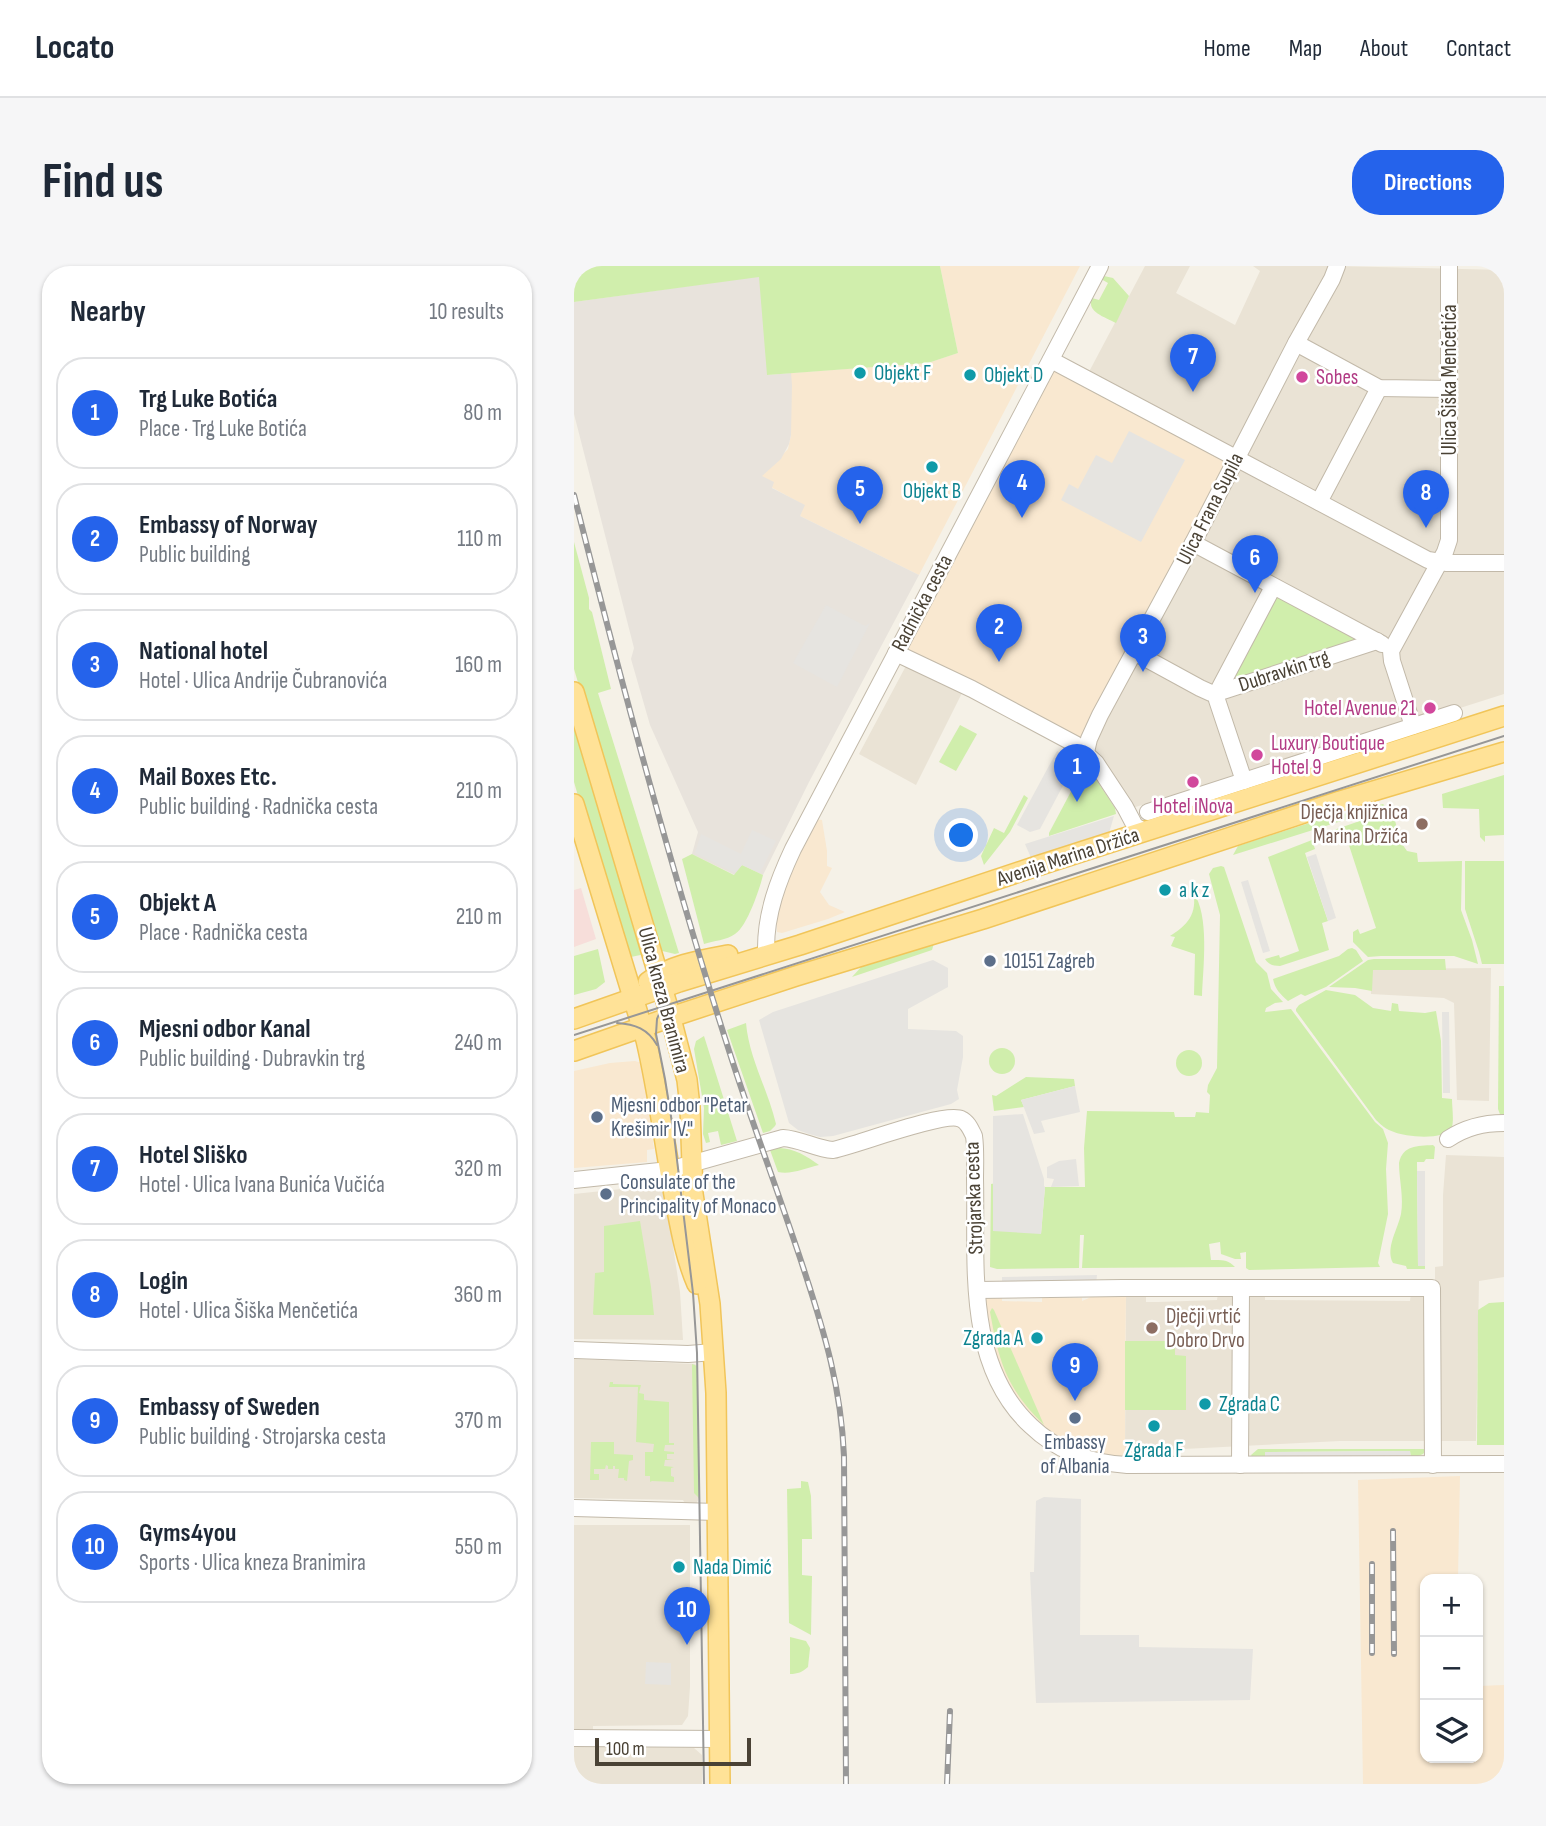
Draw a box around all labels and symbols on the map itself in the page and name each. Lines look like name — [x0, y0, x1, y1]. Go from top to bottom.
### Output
street label: Ulica Šiška Menčetića — [1437, 304, 1462, 456]
pin: 7 — [1170, 334, 1216, 392]
place label: Objekt F — [874, 361, 931, 386]
place label: Objekt D — [984, 363, 1043, 388]
marker: Objekt F — [852, 365, 868, 381]
place label: Sobes — [1316, 365, 1358, 390]
marker: Objekt D — [962, 367, 978, 383]
marker: Sobes — [1294, 369, 1310, 385]
street label: Ulica Frana Supila — [1171, 449, 1249, 569]
marker: Objekt B — [924, 459, 940, 475]
pin: 4 — [999, 460, 1045, 518]
pin: 5 — [837, 466, 883, 524]
pin: 8 — [1403, 470, 1449, 528]
place label: Objekt B — [903, 479, 961, 504]
pin: 6 — [1232, 535, 1278, 593]
street label: Radnička cesta — [886, 550, 958, 656]
pin: 2 — [976, 604, 1022, 662]
pin: 3 — [1120, 614, 1166, 672]
street label: Dubravkin trg — [1235, 645, 1333, 697]
place label: Hotel Avenue 21 — [1304, 696, 1417, 721]
marker: Hotel Avenue 21 — [1422, 700, 1438, 716]
place label: Luxury Boutique Hotel 9 — [1271, 731, 1385, 780]
pin: 1 — [1054, 744, 1100, 802]
marker: Luxury Boutique Hotel 9 — [1249, 747, 1265, 763]
marker: Hotel iNova — [1185, 774, 1201, 790]
place label: Hotel iNova — [1153, 794, 1233, 819]
place label: Dječja knjižnica Marina Držića — [1301, 800, 1408, 849]
marker: Dječja knjižnica Marina Držića — [1414, 816, 1430, 832]
your location — [944, 818, 978, 852]
street label: Avenija Marina Držića — [993, 822, 1142, 892]
place label: a k z — [1179, 878, 1210, 903]
marker: a k z — [1157, 882, 1173, 898]
street label: Ulica kneza Branimira — [633, 924, 695, 1076]
place label: 10151 Zagreb — [1004, 949, 1095, 974]
marker: 10151 Zagreb — [982, 953, 998, 969]
place label: Mjesni odbor "Petar Krešimir IV." — [611, 1093, 748, 1142]
marker: Mjesni odbor "Petar Krešimir IV." — [589, 1109, 605, 1125]
street label: Strojarska cesta — [960, 1141, 988, 1255]
place label: Consulate of the Principality of Monaco — [620, 1170, 776, 1219]
marker: Consulate of the Principality of Monaco — [598, 1186, 614, 1202]
place label: Dječji vrtić Dobro Drvo — [1166, 1304, 1245, 1353]
marker: Dječji vrtić Dobro Drvo — [1144, 1320, 1160, 1336]
place label: Zgrada A — [963, 1326, 1024, 1351]
marker: Zgrada A — [1029, 1330, 1045, 1346]
pin: 9 — [1052, 1343, 1098, 1401]
place label: Zgrada C — [1219, 1392, 1280, 1417]
marker: Zgrada C — [1197, 1396, 1213, 1412]
marker: Embassy of Albania — [1067, 1410, 1083, 1426]
marker: Zgrada F — [1146, 1418, 1162, 1434]
place label: Embassy of Albania — [1041, 1430, 1110, 1479]
place label: Zgrada F — [1124, 1438, 1184, 1463]
place label: Nada Dimić — [693, 1555, 772, 1580]
marker: Nada Dimić — [671, 1559, 687, 1575]
pin: 10 — [664, 1587, 710, 1645]
scale bar — [595, 1735, 751, 1767]

